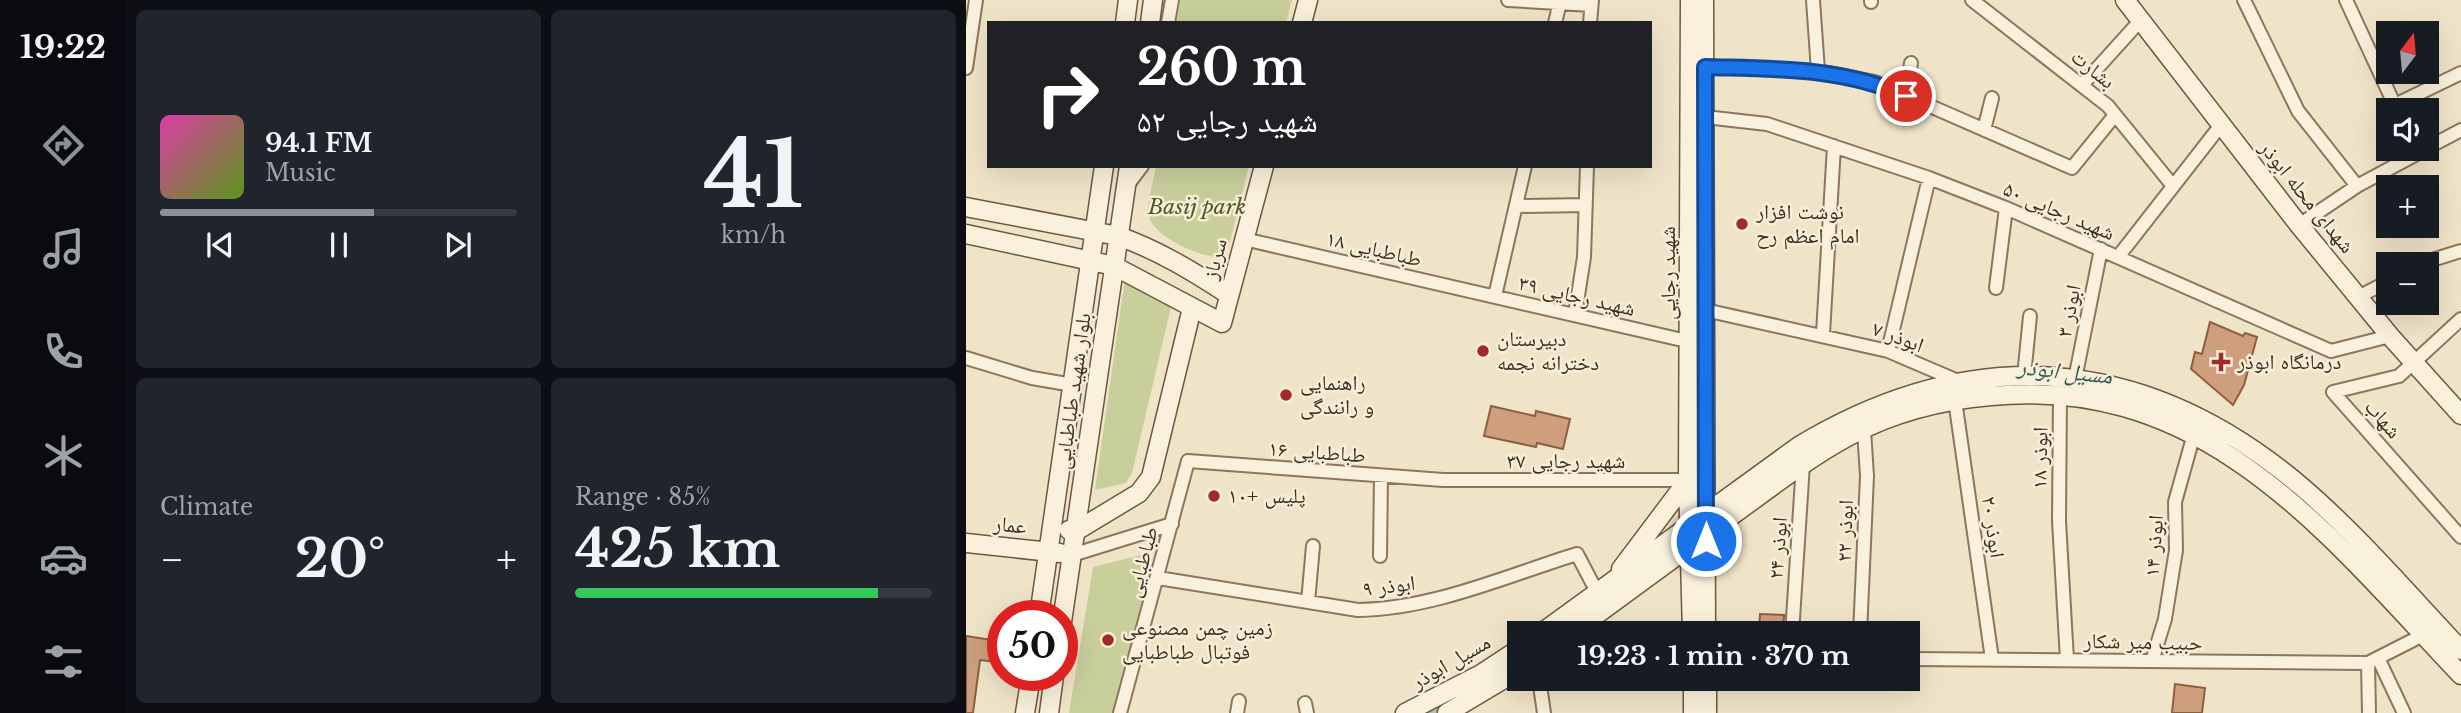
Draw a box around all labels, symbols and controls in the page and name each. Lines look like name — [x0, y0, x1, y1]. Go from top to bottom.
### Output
north arrow — [2376, 21, 2440, 84]
map controls — [2376, 21, 2439, 315]
text: 19:22 — [20, 27, 106, 67]
text: 260 m — [1137, 37, 1306, 98]
street label: بشارت — [2066, 43, 2120, 95]
icon: right — [1022, 49, 1113, 140]
pin — [1876, 66, 1936, 126]
icon: arrive — [1887, 77, 1925, 115]
button: sound — [2376, 98, 2439, 161]
text: شهید رجایی ۵۲ — [1137, 101, 1318, 141]
text: 41 — [703, 119, 804, 232]
icon: directions — [39, 121, 88, 170]
text: 94.1 FM — [265, 127, 372, 159]
street label: شهدای محله ابوذر — [2253, 135, 2360, 259]
text: Music — [265, 159, 336, 187]
button: + — [2376, 175, 2439, 238]
street label: شهید رجایی ۵۰ — [1999, 176, 2119, 246]
park label: Basij park — [1147, 194, 1246, 220]
place label: نوشت افزار امام اعظم رح — [1755, 199, 1860, 250]
marker: نوشت افزار امام اعظم رح — [1734, 216, 1750, 232]
text: km/h — [721, 221, 786, 249]
icon: music — [39, 224, 88, 273]
street label: طباطبایی ۱۸ — [1324, 225, 1424, 273]
icon: previous — [201, 226, 239, 264]
icon: pause — [320, 226, 358, 264]
icon: next — [439, 226, 477, 264]
street label: شهید رجایی — [1655, 226, 1681, 320]
street label: سرباز — [1197, 236, 1233, 283]
button: − — [2376, 252, 2439, 315]
street label: شهید رجایی ۳۹ — [1516, 270, 1638, 322]
street label: ابوذر ۳ — [2051, 283, 2087, 339]
street label: بلوار شهید طباطبایی — [1049, 311, 1097, 471]
street label: ابوذر ۷ — [1869, 316, 1927, 358]
place label: دبیرستان دخترانه نجمه — [1497, 326, 1599, 376]
icon: phone — [39, 327, 88, 376]
marker: دبیرستان دخترانه نجمه — [1475, 343, 1491, 359]
place label: درمانگاه ابوذر — [2236, 349, 2341, 375]
water label: مسیل ابوذر — [2014, 352, 2114, 391]
marker: درمانگاه ابوذر — [2211, 352, 2231, 372]
place label: راهنمایی و رانندگی — [1300, 370, 1374, 420]
marker: راهنمایی و رانندگی — [1278, 387, 1294, 403]
street label: شهاب — [2359, 394, 2407, 444]
street label: ابوذر ۱۸ — [2026, 427, 2054, 489]
icon: climate — [39, 431, 88, 480]
street label: طباطبایی ۱۶ — [1268, 436, 1366, 468]
street label: شهید رجایی ۳۷ — [1507, 448, 1625, 474]
text: Range · 85% — [575, 483, 711, 511]
place label: پلیس +۱۰ — [1228, 483, 1306, 509]
marker: پلیس +۱۰ — [1206, 488, 1222, 504]
text: Climate — [160, 493, 253, 521]
street label: ابوذر ۲۰ — [1976, 494, 2010, 560]
street label: ابوذر ۲۲ — [1831, 499, 1859, 563]
position arrow — [1669, 504, 1743, 578]
street label: عمار — [991, 510, 1028, 540]
street label: ابوذر ۱۴ — [2139, 514, 2169, 578]
street label: ابوذر ۲۴ — [1763, 516, 1793, 580]
text: 425 km — [575, 517, 780, 581]
street label: طباطبایی — [1120, 524, 1164, 600]
text: 20° — [295, 527, 385, 591]
icon: car — [39, 534, 88, 583]
text: − — [160, 536, 184, 583]
text: + — [496, 536, 517, 583]
street label: ابوذر ۹ — [1361, 570, 1417, 602]
speed limit sign: 50 — [987, 600, 1078, 691]
place label: زمین چمن مصنوعی فوتبال طباطبایی — [1122, 615, 1273, 665]
street label: حبیب میر شکار — [2082, 628, 2203, 656]
street label: مسیل ابوذر — [1406, 629, 1495, 695]
marker: زمین چمن مصنوعی فوتبال طباطبایی — [1100, 632, 1116, 648]
icon: filters — [39, 637, 88, 686]
text: 19:23 · 1 min · 370 m — [1577, 640, 1850, 672]

